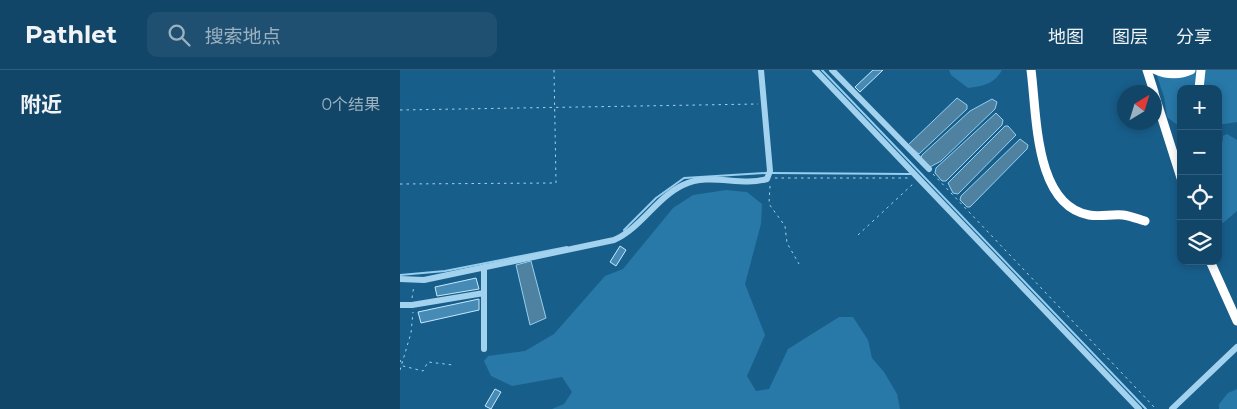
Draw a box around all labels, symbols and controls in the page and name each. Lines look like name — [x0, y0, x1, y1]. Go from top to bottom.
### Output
search box — [147, 12, 497, 57]
text: Pathlet — [25, 20, 117, 49]
icon: search — [165, 21, 193, 49]
text: 搜索地点 — [205, 25, 281, 48]
text: 地图 — [1048, 26, 1084, 48]
text: 图层 — [1112, 26, 1148, 48]
text: 分享 — [1176, 26, 1212, 48]
north arrow — [1117, 85, 1162, 130]
map controls — [1177, 85, 1222, 265]
button: + — [1177, 85, 1222, 130]
text: 附近 — [20, 92, 62, 117]
text: 0个结果 — [321, 95, 380, 114]
button: − — [1177, 130, 1222, 175]
button: locate — [1177, 175, 1222, 220]
button: layers — [1177, 220, 1222, 265]

